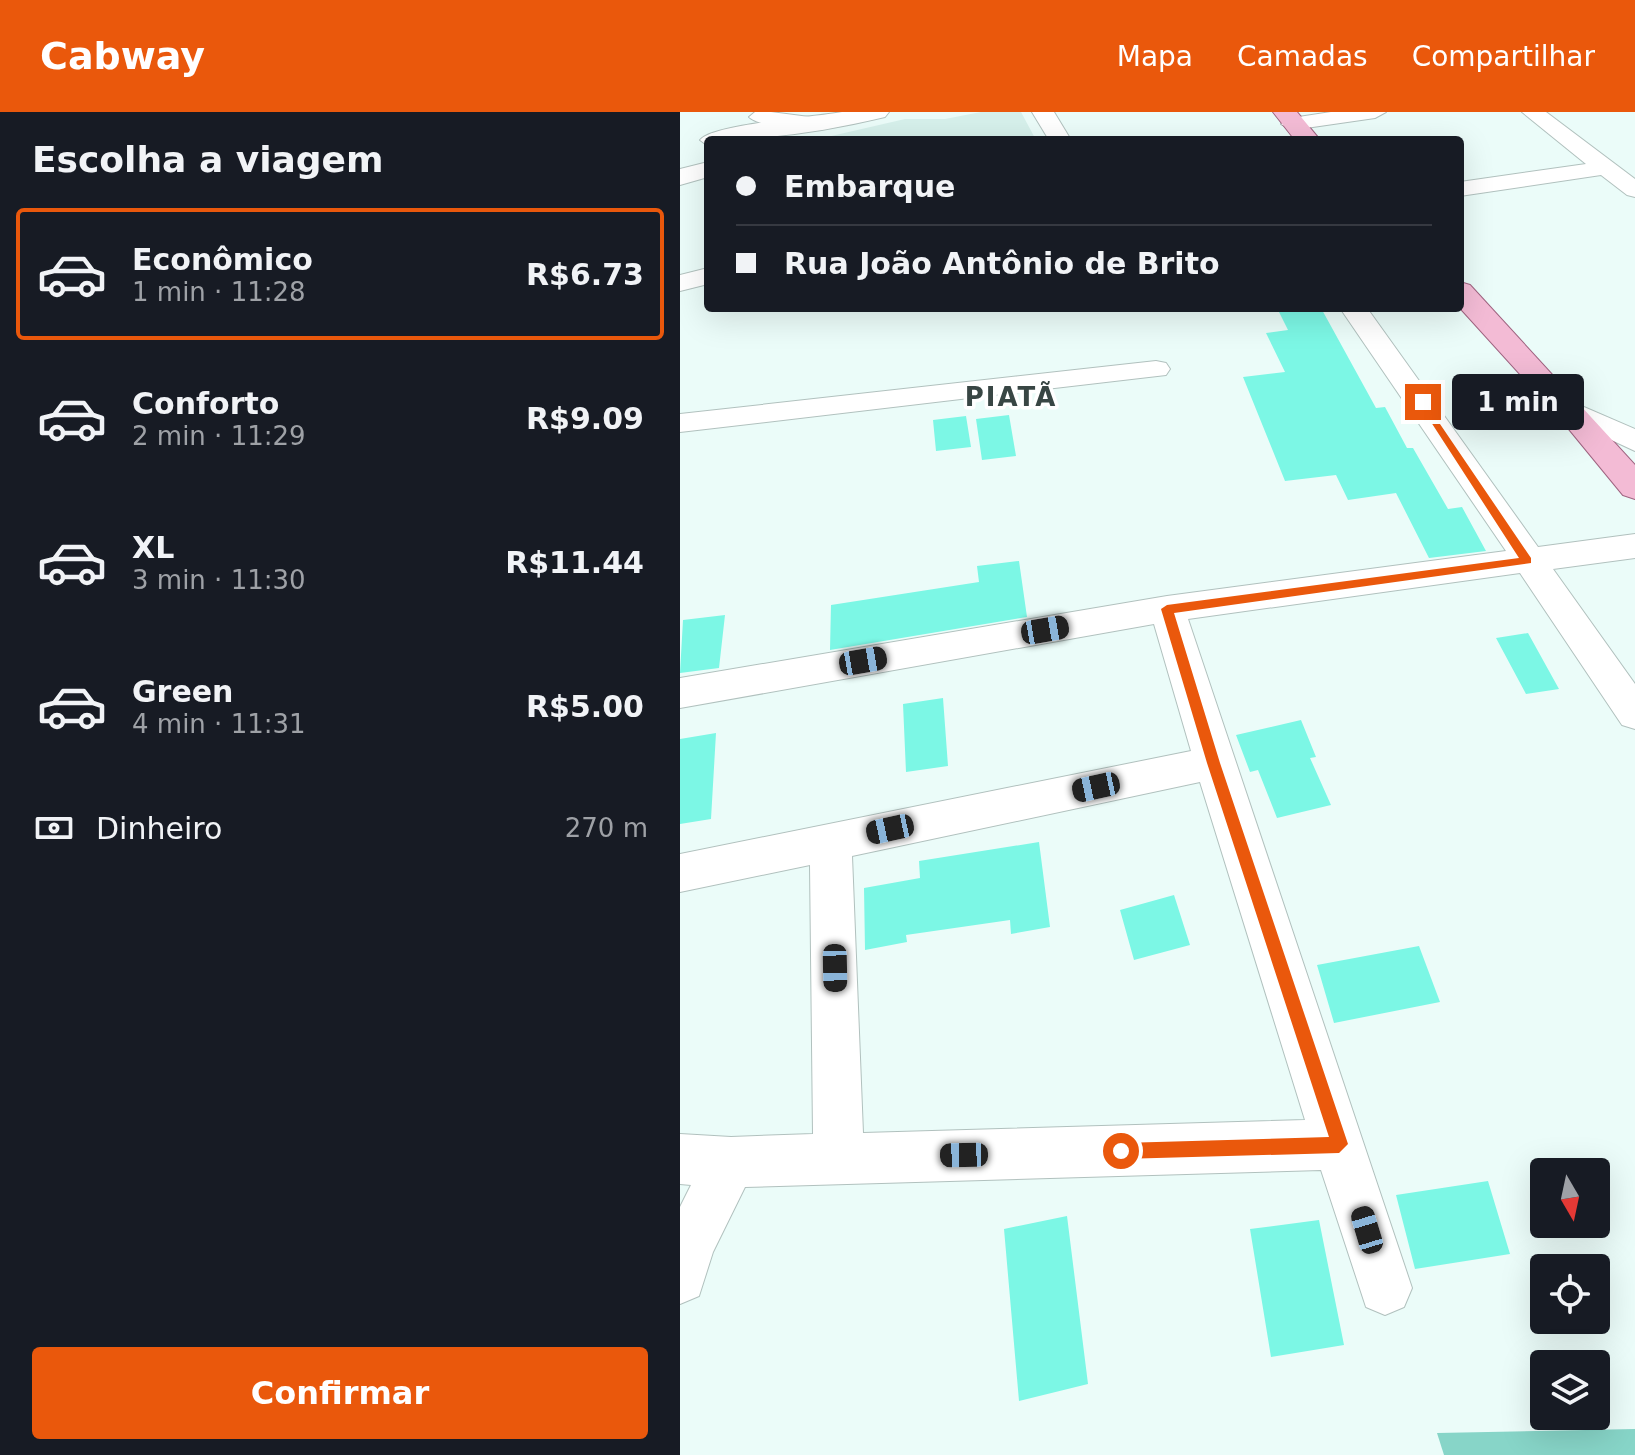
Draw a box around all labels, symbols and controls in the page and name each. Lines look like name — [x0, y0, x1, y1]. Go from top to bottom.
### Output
text: Cabway — [40, 34, 205, 78]
text: Mapa — [1117, 40, 1193, 73]
text: Camadas — [1237, 40, 1368, 73]
text: Compartilhar — [1412, 40, 1595, 73]
text: Escolha a viagem — [32, 139, 384, 180]
text: Embarque — [784, 169, 955, 204]
icon: car — [36, 238, 108, 310]
text: Econômico — [132, 242, 313, 277]
text: Rua João Antônio de Brito — [784, 246, 1220, 281]
text: R$6.73 — [526, 257, 644, 292]
text: 1 min · 11:28 — [132, 277, 306, 307]
callout: 1 min — [1451, 374, 1583, 430]
district label: PIATÃ — [965, 381, 1057, 412]
icon: car — [36, 382, 108, 454]
route end — [1405, 384, 1441, 420]
text: Conforto — [132, 386, 279, 421]
text: 1 min — [1477, 387, 1559, 417]
text: R$9.09 — [526, 401, 644, 436]
text: 2 min · 11:29 — [132, 421, 306, 451]
icon: car — [36, 526, 108, 598]
text: XL — [132, 530, 174, 565]
text: R$11.44 — [505, 545, 644, 580]
text: 3 min · 11:30 — [132, 565, 306, 595]
car — [1019, 614, 1071, 646]
car — [837, 645, 889, 677]
icon: car — [36, 670, 108, 742]
text: Green — [132, 674, 233, 709]
text: R$5.00 — [526, 689, 644, 724]
text: 4 min · 11:31 — [132, 709, 306, 739]
car — [1070, 770, 1122, 804]
icon: cash — [32, 806, 76, 850]
text: Dinheiro — [96, 811, 222, 846]
car — [864, 812, 916, 846]
text: 270 m — [565, 813, 648, 843]
car — [823, 944, 847, 992]
route start — [1103, 1133, 1139, 1169]
car — [940, 1143, 988, 1167]
north arrow — [1530, 1158, 1610, 1238]
map controls — [1530, 1158, 1610, 1430]
car — [1349, 1204, 1385, 1256]
button: locate — [1530, 1254, 1610, 1334]
button: Confirmar — [32, 1347, 648, 1439]
button: layers — [1530, 1350, 1610, 1430]

